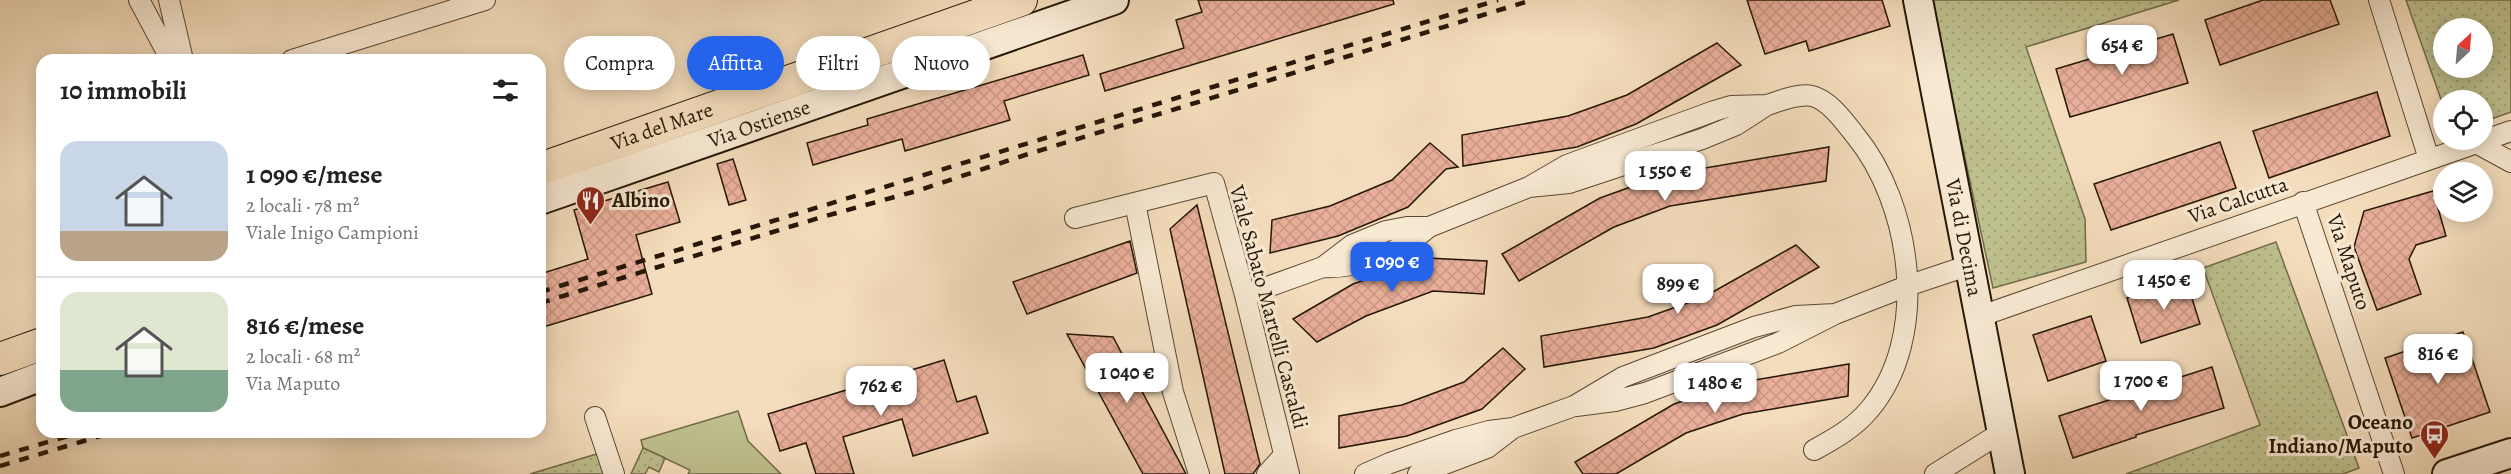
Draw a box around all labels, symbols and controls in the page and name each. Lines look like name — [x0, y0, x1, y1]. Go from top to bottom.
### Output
north arrow — [2433, 18, 2493, 78]
map controls — [2433, 18, 2493, 222]
pin: 654 € — [2080, 25, 2164, 76]
text: 654 € — [2101, 31, 2143, 58]
chip: Compra — [564, 36, 675, 90]
chip: Affitta — [687, 36, 784, 90]
chip: Filtri — [796, 36, 880, 90]
chip: Nuovo — [892, 36, 990, 90]
text: 10 immobili — [60, 73, 187, 108]
icon: filters — [489, 74, 522, 107]
button: locate — [2433, 90, 2493, 150]
street label: Via Ostiense — [703, 93, 814, 155]
street label: Via del Mare — [606, 95, 717, 157]
pin: 1 550 € — [1610, 151, 1720, 202]
text: 1 090 €/mese — [246, 157, 382, 192]
text: 1 550 € — [1639, 157, 1691, 184]
button: layers — [2433, 162, 2493, 222]
icon: home — [108, 165, 180, 237]
street label: Via Calcutta — [2183, 170, 2292, 230]
street label: Via di Decima — [1939, 175, 1989, 299]
street label: Viale Sabato Martelli Castaldi — [1223, 181, 1315, 432]
restaurant icon: Albino — [575, 184, 607, 226]
place label: Albino — [611, 186, 670, 214]
text: 2 locali · 78 m² — [246, 192, 360, 219]
street label: Via Maputo — [2320, 210, 2378, 313]
text: Viale Inigo Campioni — [246, 219, 419, 246]
pin: 1 090 € — [1337, 242, 1447, 293]
text: 1 090 € — [1365, 248, 1419, 275]
pin: 1 450 € — [2109, 260, 2219, 311]
pin: 899 € — [1636, 264, 1720, 315]
text: 1 450 € — [2137, 266, 2191, 293]
text: 899 € — [1656, 270, 1700, 297]
text: 816 €/mese — [246, 308, 364, 343]
icon: home — [108, 316, 180, 388]
pin: 816 € — [2396, 334, 2480, 385]
text: 816 € — [2417, 340, 2459, 367]
text: 2 locali · 68 m² — [246, 343, 360, 370]
pin: 1 040 € — [1072, 353, 1182, 404]
text: 1 040 € — [1099, 359, 1155, 386]
pin: 1 700 € — [2086, 361, 2196, 412]
pin: 1 480 € — [1660, 363, 1770, 414]
pin: 762 € — [839, 366, 923, 417]
text: 1 700 € — [2114, 367, 2168, 394]
text: 1 480 € — [1688, 369, 1742, 396]
text: Via Maputo — [246, 370, 340, 397]
text: 762 € — [860, 372, 902, 399]
place label: Oceano Indiano/Maputo — [2268, 408, 2413, 460]
bus stop icon: Oceano Indiano/Maputo — [2418, 418, 2450, 460]

